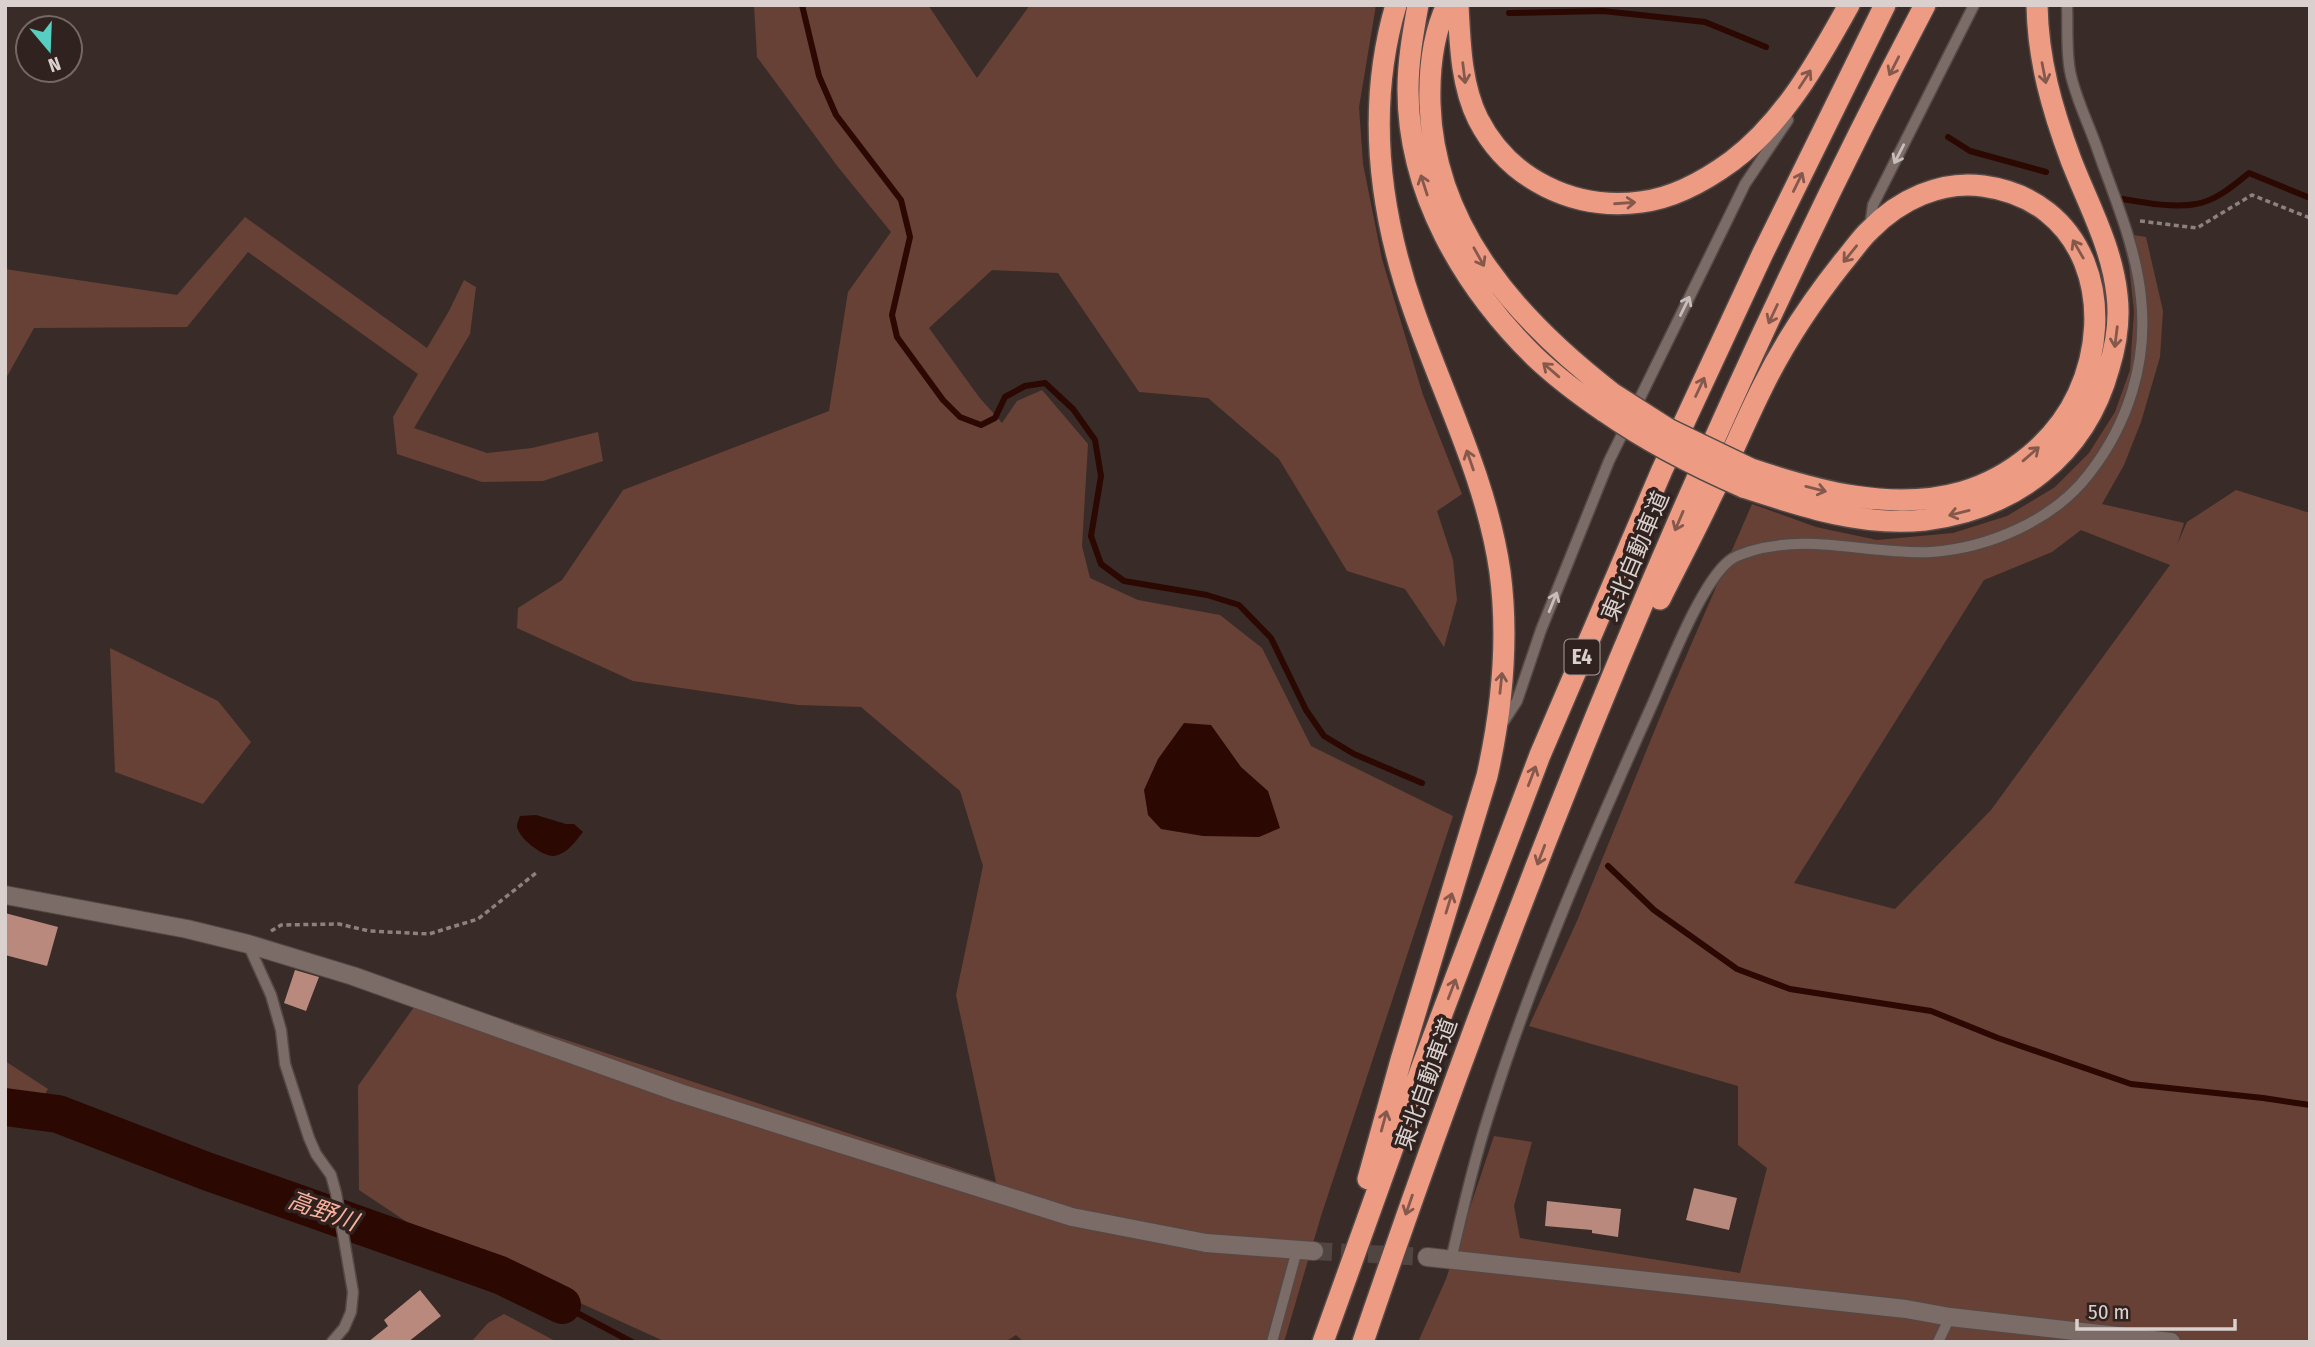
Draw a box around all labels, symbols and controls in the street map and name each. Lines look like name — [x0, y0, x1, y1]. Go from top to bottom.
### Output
north arrow — [14, 14, 84, 84]
text: N — [45, 52, 64, 77]
one-way arrow — [1886, 55, 1900, 76]
one-way arrow — [1458, 61, 1471, 84]
one-way arrow — [2038, 61, 2051, 84]
one-way arrow — [1797, 70, 1812, 89]
one-way arrow — [1891, 143, 1905, 164]
one-way arrow — [1791, 172, 1805, 193]
one-way arrow — [1417, 175, 1429, 197]
one-way arrow — [1613, 196, 1635, 209]
one-way arrow — [2071, 239, 2085, 259]
one-way arrow — [1843, 244, 1858, 262]
one-way arrow — [1473, 246, 1486, 267]
one-way arrow — [1679, 296, 1693, 317]
one-way arrow — [1766, 303, 1779, 324]
one-way arrow — [2109, 325, 2122, 348]
one-way arrow — [1542, 363, 1560, 379]
one-way arrow — [1694, 377, 1707, 398]
one-way arrow — [2022, 446, 2040, 462]
one-way arrow — [1463, 449, 1475, 471]
one-way arrow — [1804, 483, 1827, 496]
street label: 東北自動車道 — [1595, 487, 1675, 625]
one-way arrow — [1948, 507, 1971, 520]
one-way arrow — [1671, 510, 1684, 532]
one-way arrow — [1547, 592, 1560, 614]
road number: E4 — [1564, 640, 1600, 674]
one-way arrow — [1495, 672, 1508, 695]
one-way arrow — [1527, 766, 1540, 788]
one-way arrow — [1533, 843, 1546, 865]
one-way arrow — [1444, 893, 1457, 915]
one-way arrow — [1447, 979, 1459, 1000]
street label: 東北自動車道 — [1389, 1014, 1463, 1154]
one-way arrow — [1378, 1111, 1391, 1133]
water label: 高野川 — [284, 1186, 364, 1237]
one-way arrow — [1402, 1194, 1414, 1216]
scale bar — [2077, 1288, 2234, 1332]
text: 50 m — [2088, 1299, 2130, 1325]

